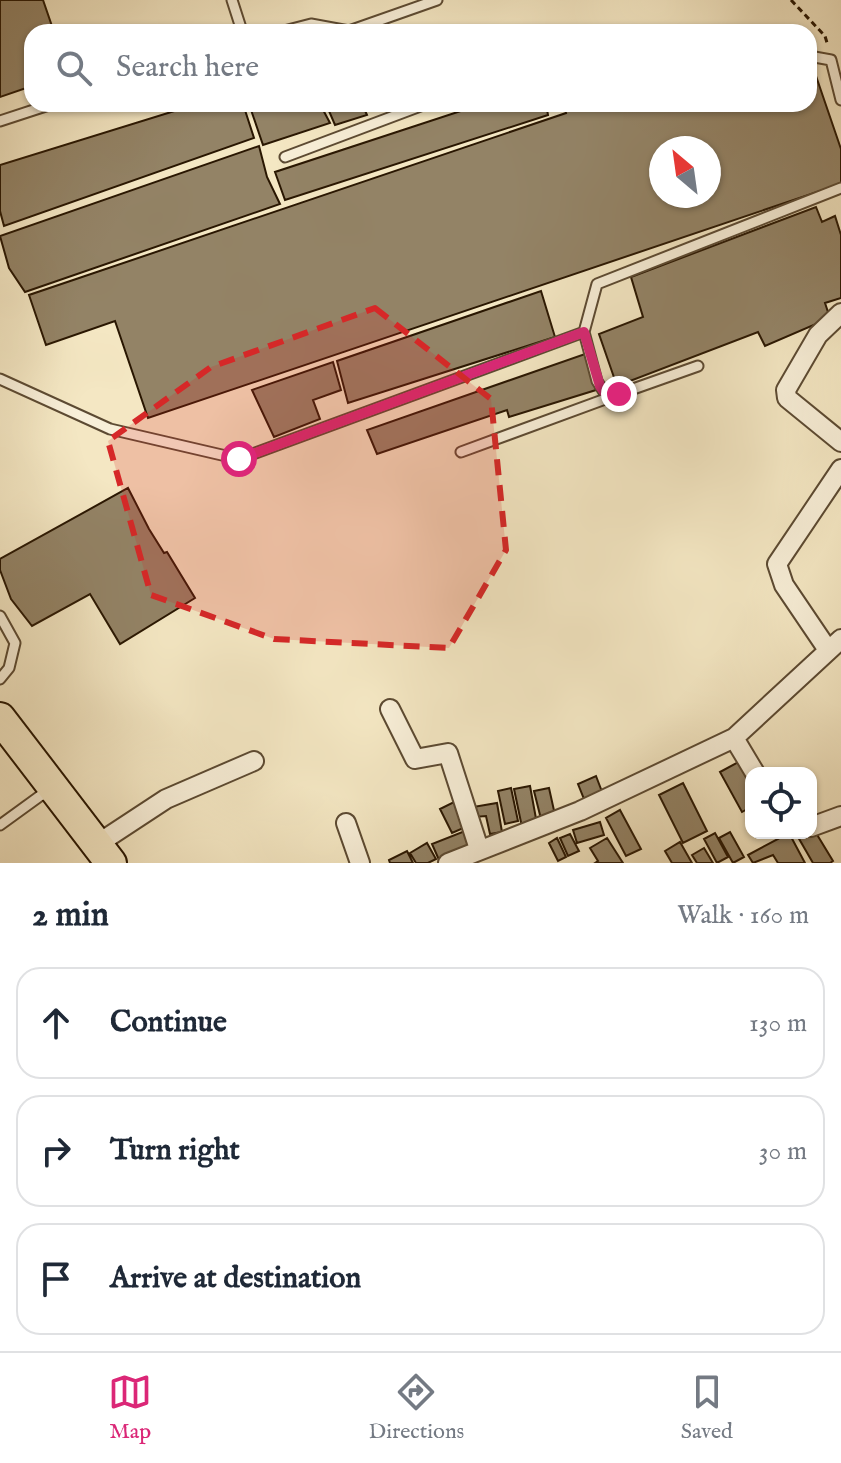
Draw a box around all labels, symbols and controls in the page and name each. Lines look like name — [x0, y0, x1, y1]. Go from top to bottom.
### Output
search box — [24, 24, 817, 112]
icon: search — [52, 46, 96, 90]
text: Search here — [116, 49, 259, 87]
north arrow — [649, 136, 721, 208]
route end — [601, 376, 637, 412]
route start — [221, 441, 257, 477]
map controls — [745, 767, 817, 839]
button: locate — [745, 767, 817, 839]
text: 2 min — [32, 894, 109, 937]
text: Walk · 160 m — [677, 899, 809, 932]
icon: ahead — [34, 1001, 78, 1045]
text: Continue — [110, 1004, 227, 1042]
text: 130 m — [749, 1007, 807, 1040]
icon: right — [34, 1129, 78, 1173]
text: Turn right — [110, 1132, 240, 1170]
text: 30 m — [759, 1135, 807, 1168]
icon: arrive — [34, 1257, 78, 1301]
text: Arrive at destination — [110, 1260, 361, 1298]
tab: Map — [108, 1370, 152, 1446]
tab: Directions — [369, 1370, 464, 1446]
tab: Saved — [681, 1370, 733, 1446]

